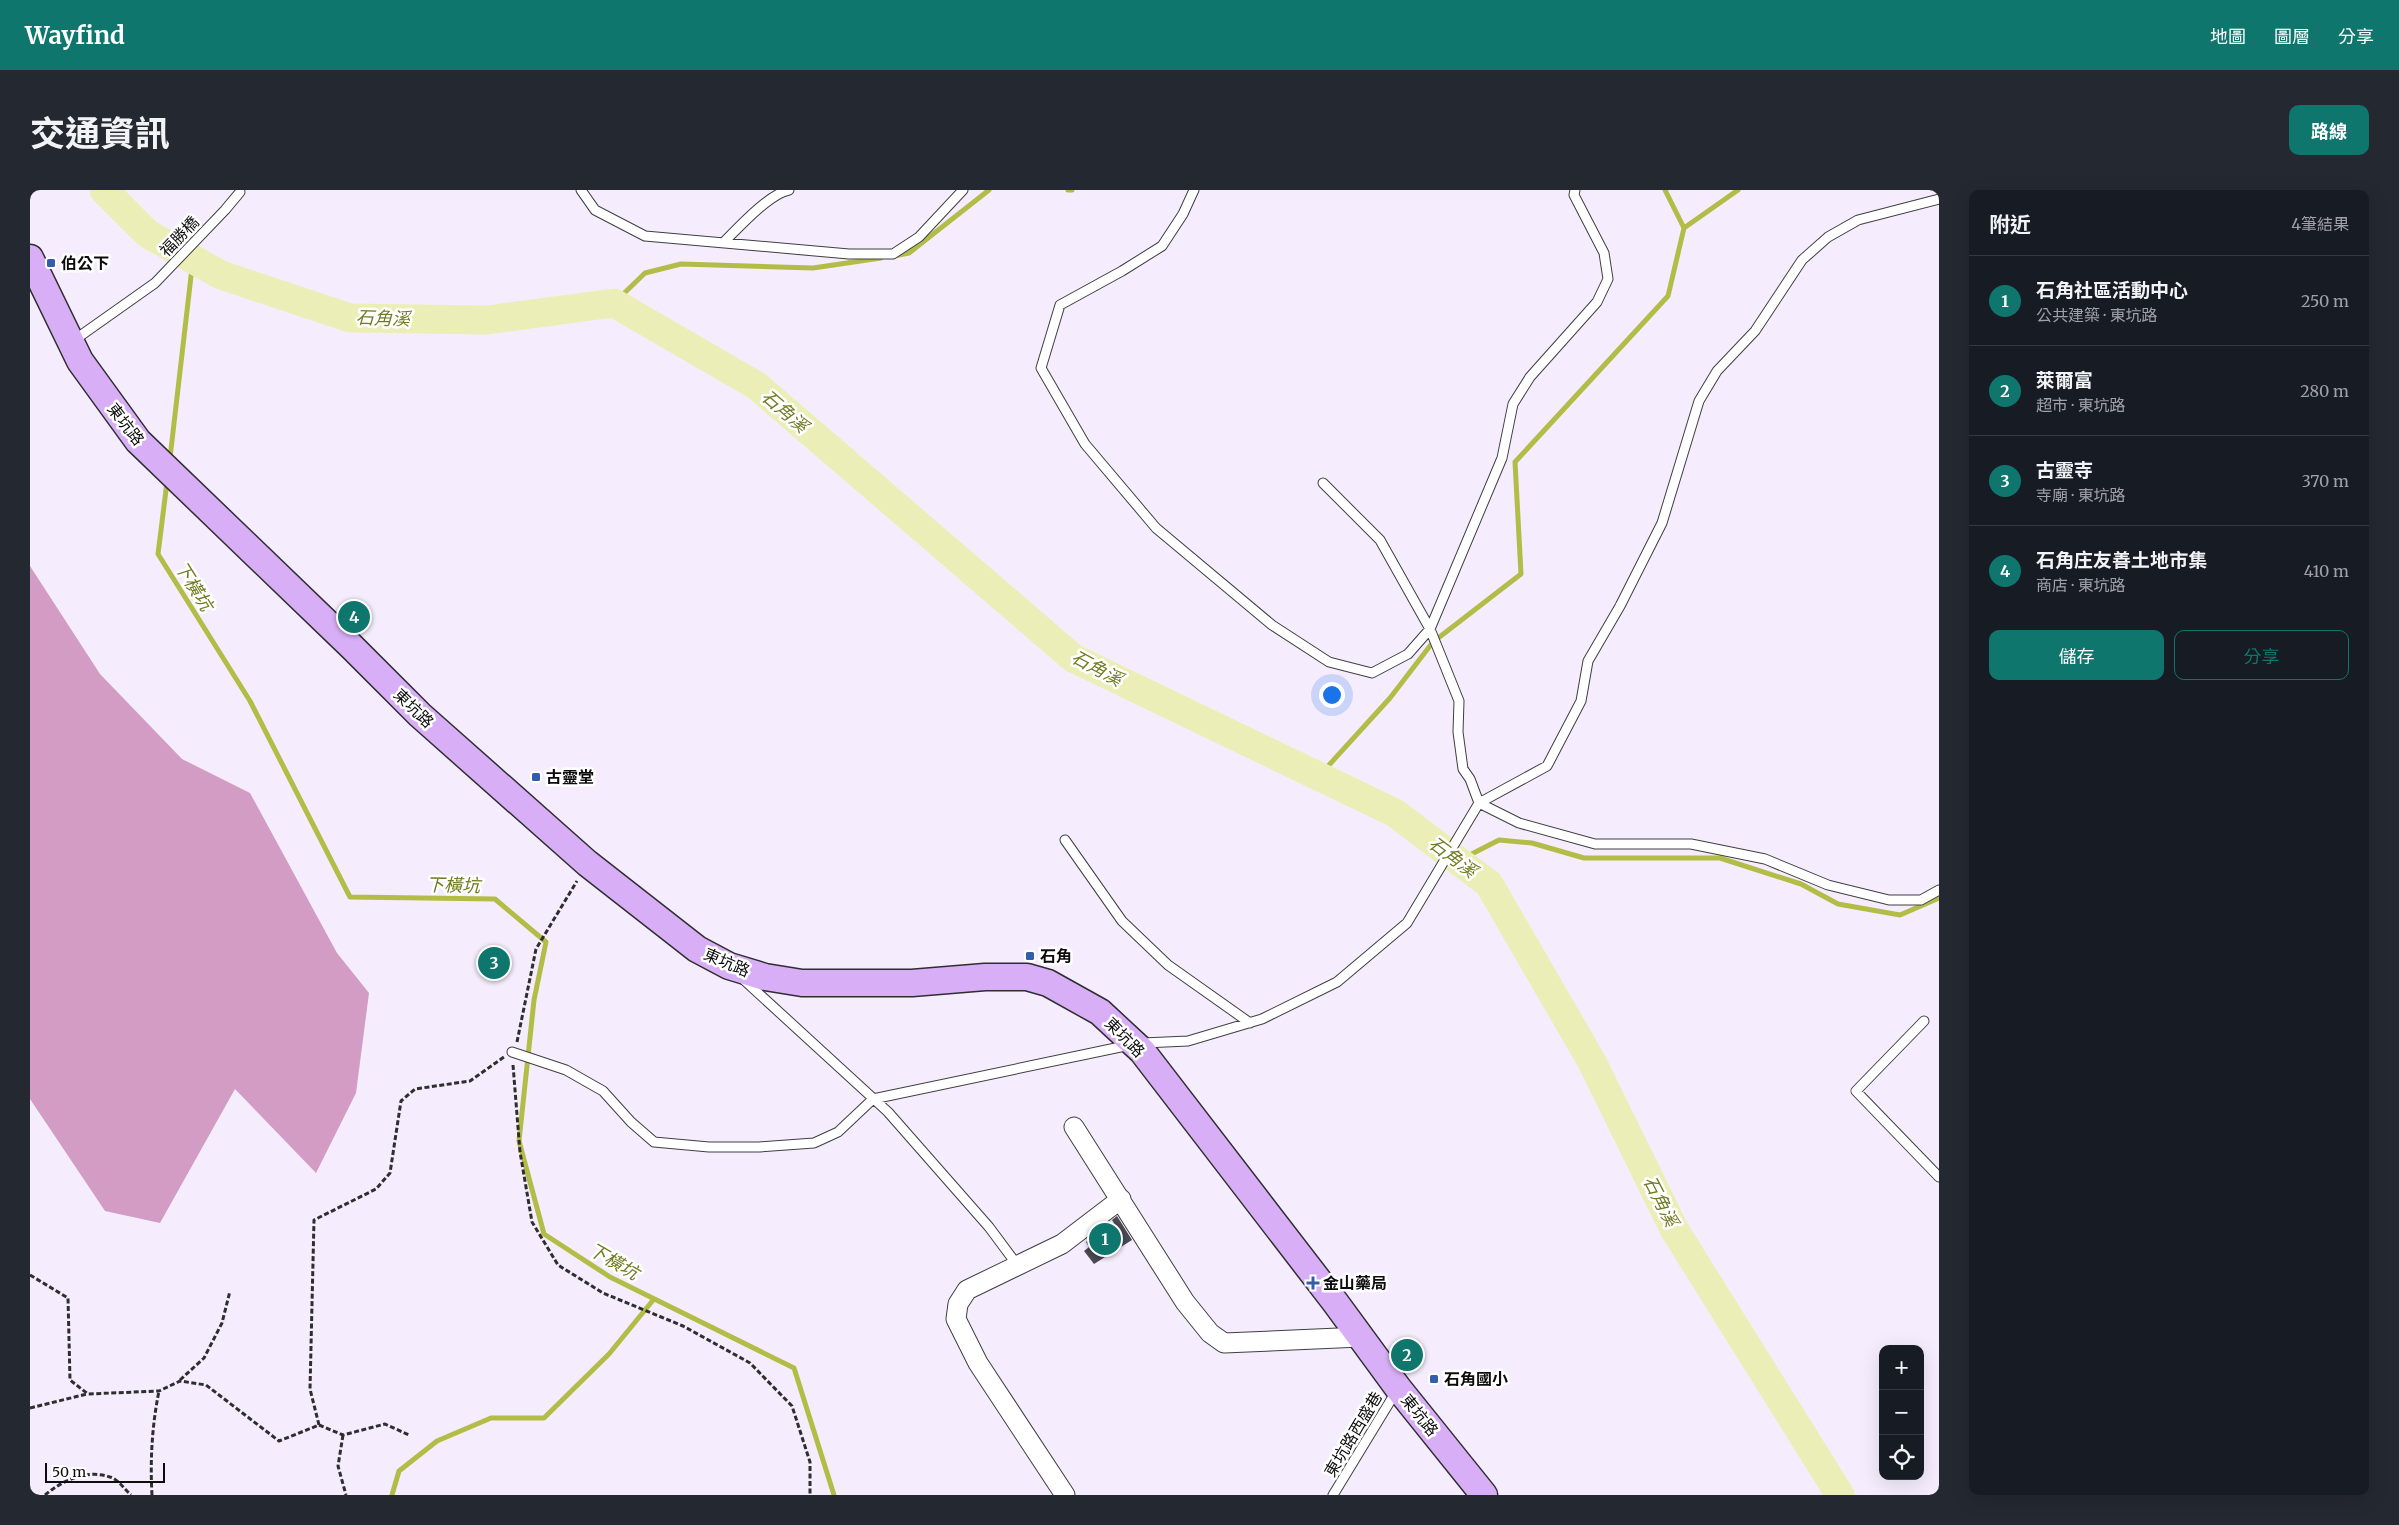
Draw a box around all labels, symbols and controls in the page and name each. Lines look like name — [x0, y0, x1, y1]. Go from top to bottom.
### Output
text: Wayfind — [25, 20, 125, 51]
text: 地圖 — [2210, 25, 2246, 48]
text: 圖層 — [2274, 25, 2310, 48]
text: 分享 — [2338, 25, 2374, 48]
button: 路線 — [2289, 105, 2369, 155]
text: 交通資訊 — [30, 112, 170, 156]
text: 附近 — [1989, 211, 2031, 238]
street label: 福勝橋 — [155, 212, 203, 260]
text: 4筆結果 — [2291, 214, 2349, 234]
place label: 伯公下 — [61, 253, 109, 273]
marker: 伯公下 — [45, 257, 57, 269]
text: 石角社區活動中心 — [2036, 278, 2188, 302]
text: 1 — [2001, 291, 2009, 311]
text: 250 m — [2301, 291, 2349, 311]
text: 公共建築 · 東坑路 — [2036, 305, 2157, 325]
water label: 石角溪 — [356, 306, 413, 331]
text: 萊爾富 — [2036, 368, 2093, 392]
text: 2 — [2000, 381, 2010, 401]
text: 280 m — [2300, 381, 2349, 401]
water label: 石角溪 — [757, 385, 815, 439]
text: 超市 · 東坑路 — [2036, 395, 2125, 415]
street label: 東坑路 — [103, 399, 149, 449]
text: 古靈寺 — [2036, 458, 2093, 482]
text: 3 — [2000, 471, 2010, 491]
text: 370 m — [2302, 471, 2349, 491]
text: 寺廟 · 東坑路 — [2036, 485, 2125, 505]
text: 石角庄友善土地市集 — [2036, 548, 2207, 572]
water label: 下橫坑 — [170, 557, 220, 618]
text: 4 — [2000, 561, 2010, 581]
text: 410 m — [2304, 561, 2349, 581]
text: 商店 · 東坑路 — [2036, 575, 2125, 595]
pin: 4 — [338, 598, 370, 636]
button: 儲存 — [1989, 630, 2164, 680]
button: 分享 — [2174, 630, 2349, 680]
water label: 石角溪 — [1068, 645, 1129, 692]
your location — [1319, 682, 1345, 708]
street label: 東坑路 — [390, 684, 438, 732]
place label: 古靈堂 — [546, 767, 594, 787]
marker: 古靈堂 — [530, 771, 542, 783]
water label: 石角溪 — [1425, 832, 1484, 884]
water label: 下橫坑 — [426, 873, 483, 897]
street label: 東坑路 — [701, 943, 753, 981]
pin: 3 — [478, 944, 510, 982]
place label: 石角 — [1040, 946, 1072, 966]
marker: 石角 — [1024, 950, 1036, 962]
street label: 東坑路 — [1101, 1013, 1149, 1061]
water label: 石角溪 — [1638, 1172, 1685, 1233]
pin: 1 — [1089, 1220, 1121, 1258]
water label: 下橫坑 — [585, 1238, 646, 1286]
place label: 金山藥局 — [1323, 1273, 1387, 1293]
marker: 金山藥局 — [1307, 1277, 1319, 1289]
pin: 2 — [1391, 1336, 1423, 1374]
map controls — [1879, 1345, 1924, 1480]
button: + — [1879, 1345, 1924, 1390]
place label: 石角國小 — [1444, 1369, 1508, 1389]
marker: 石角國小 — [1428, 1373, 1440, 1385]
street label: 東坑路西盛巷 — [1320, 1388, 1386, 1480]
street label: 東坑路 — [1397, 1390, 1443, 1440]
button: − — [1879, 1390, 1924, 1435]
button: locate — [1879, 1435, 1924, 1480]
scale bar — [45, 1460, 165, 1483]
text: 50 m — [52, 1463, 86, 1481]

